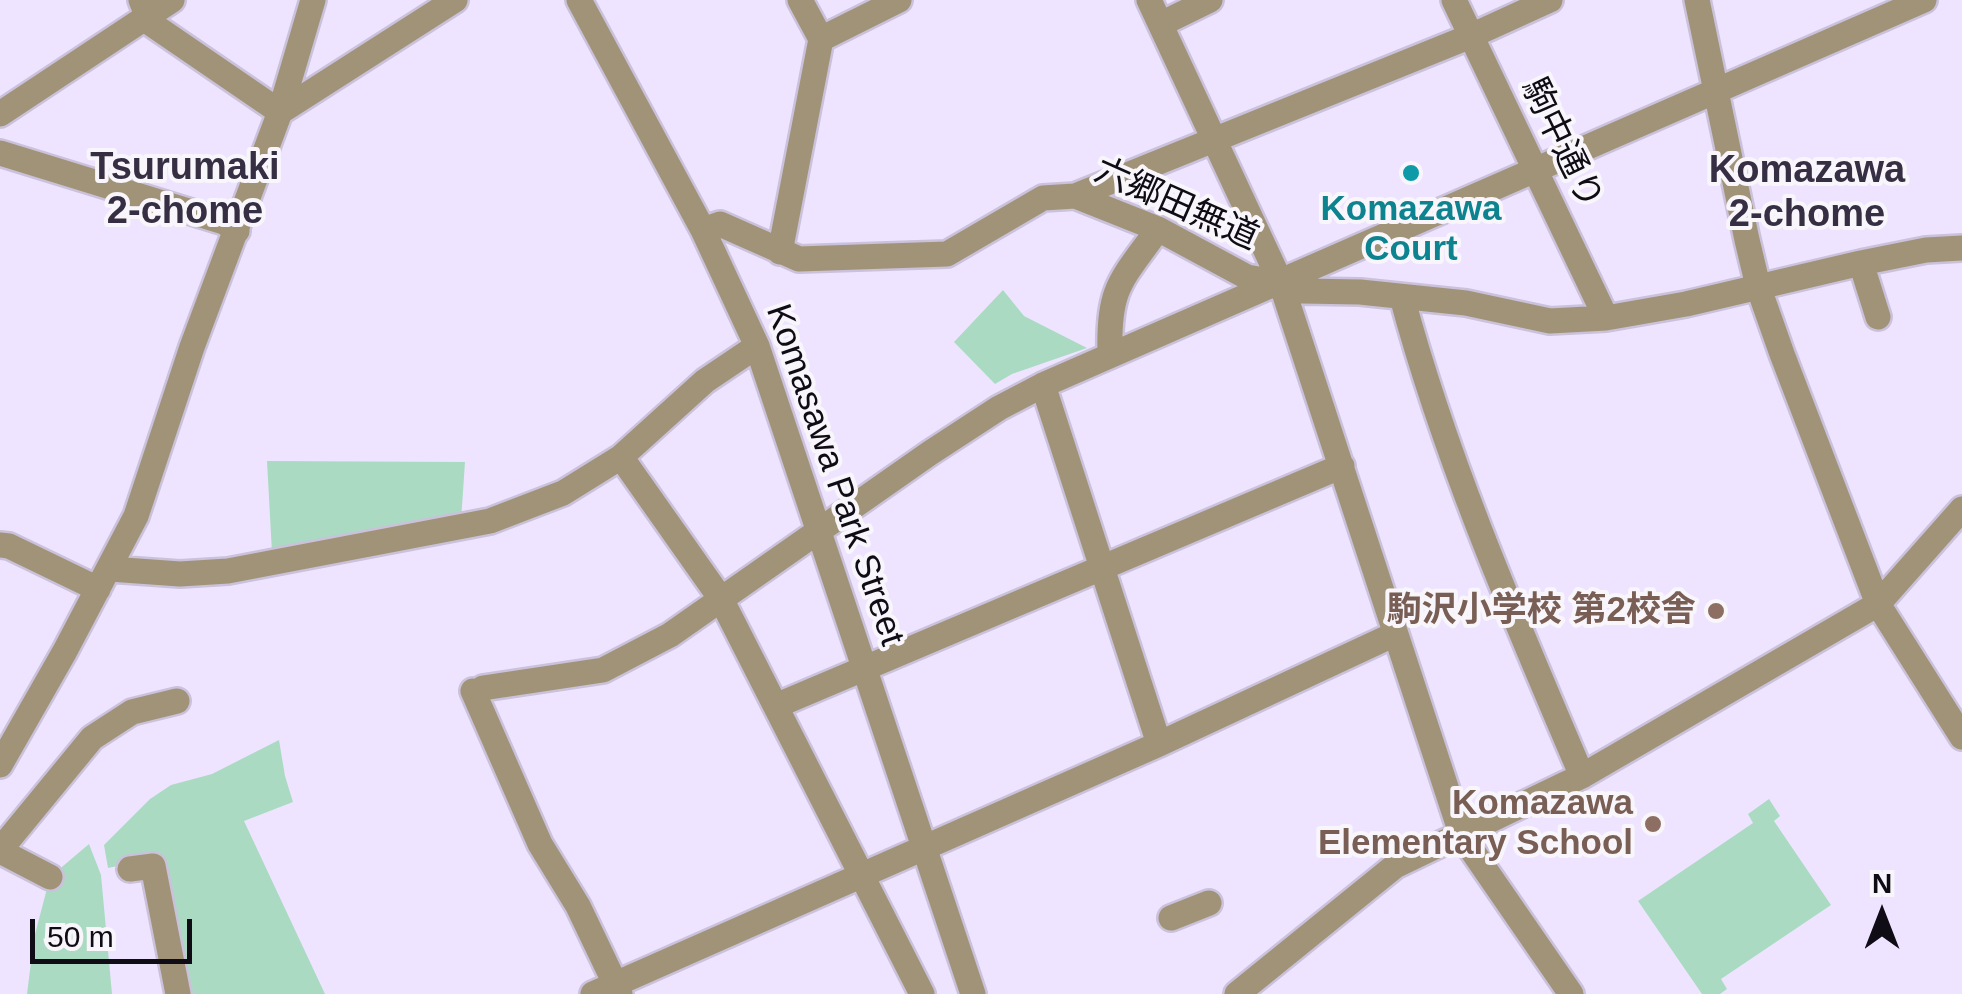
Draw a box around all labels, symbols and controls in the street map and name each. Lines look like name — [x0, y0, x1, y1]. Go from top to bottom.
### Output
street label: 駒中通り — [1511, 72, 1611, 216]
district label: Tsurumaki 2-chome — [90, 146, 280, 235]
district label: Komazawa 2-chome — [1709, 149, 1905, 238]
street label: 六郷田無道 — [1088, 150, 1264, 260]
marker: Komazawa Court — [1400, 162, 1422, 184]
place label: Komazawa Court — [1321, 189, 1501, 271]
street label: Komasawa Park Street — [756, 299, 912, 651]
place label: 駒沢小学校 第2校舎 — [1387, 590, 1696, 632]
marker: 駒沢小学校 第2校舎 — [1705, 600, 1727, 622]
place label: Komazawa Elementary School — [1318, 783, 1633, 865]
marker: Komazawa Elementary School — [1642, 813, 1664, 835]
north arrow — [1832, 864, 1932, 964]
text: N — [1872, 868, 1892, 899]
scale bar — [35, 899, 198, 961]
text: 50 m — [47, 920, 114, 953]

